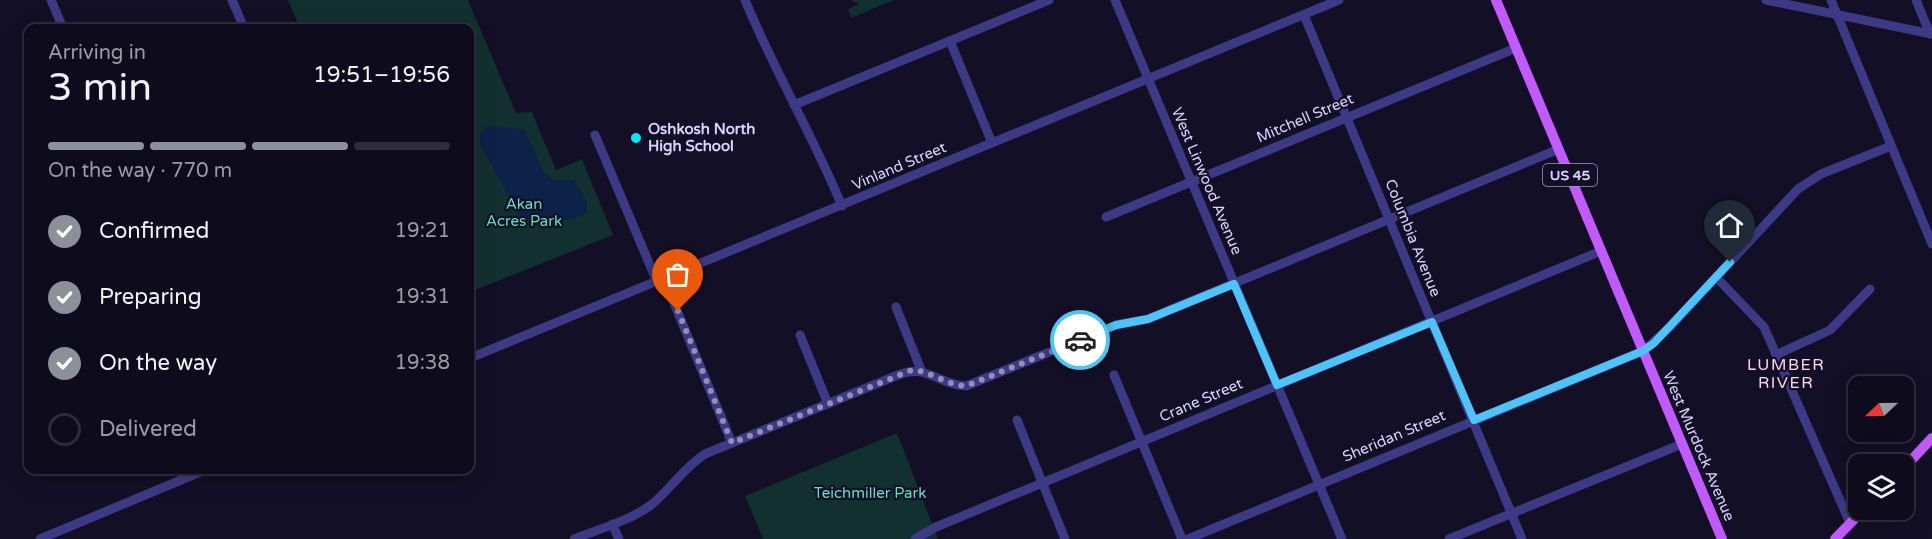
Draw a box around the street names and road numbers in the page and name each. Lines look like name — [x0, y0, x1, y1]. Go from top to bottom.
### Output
street label: Mitchell Street — [1254, 89, 1356, 147]
street label: West Linwood Avenue — [1168, 105, 1246, 257]
street label: Vinland Street — [849, 138, 949, 194]
road number: US 45 — [1543, 164, 1597, 186]
street label: Columbia Avenue — [1381, 177, 1445, 299]
street label: West Murdock Avenue — [1659, 368, 1739, 524]
street label: Crane Street — [1157, 374, 1246, 426]
street label: Sheridan Street — [1340, 406, 1448, 466]

